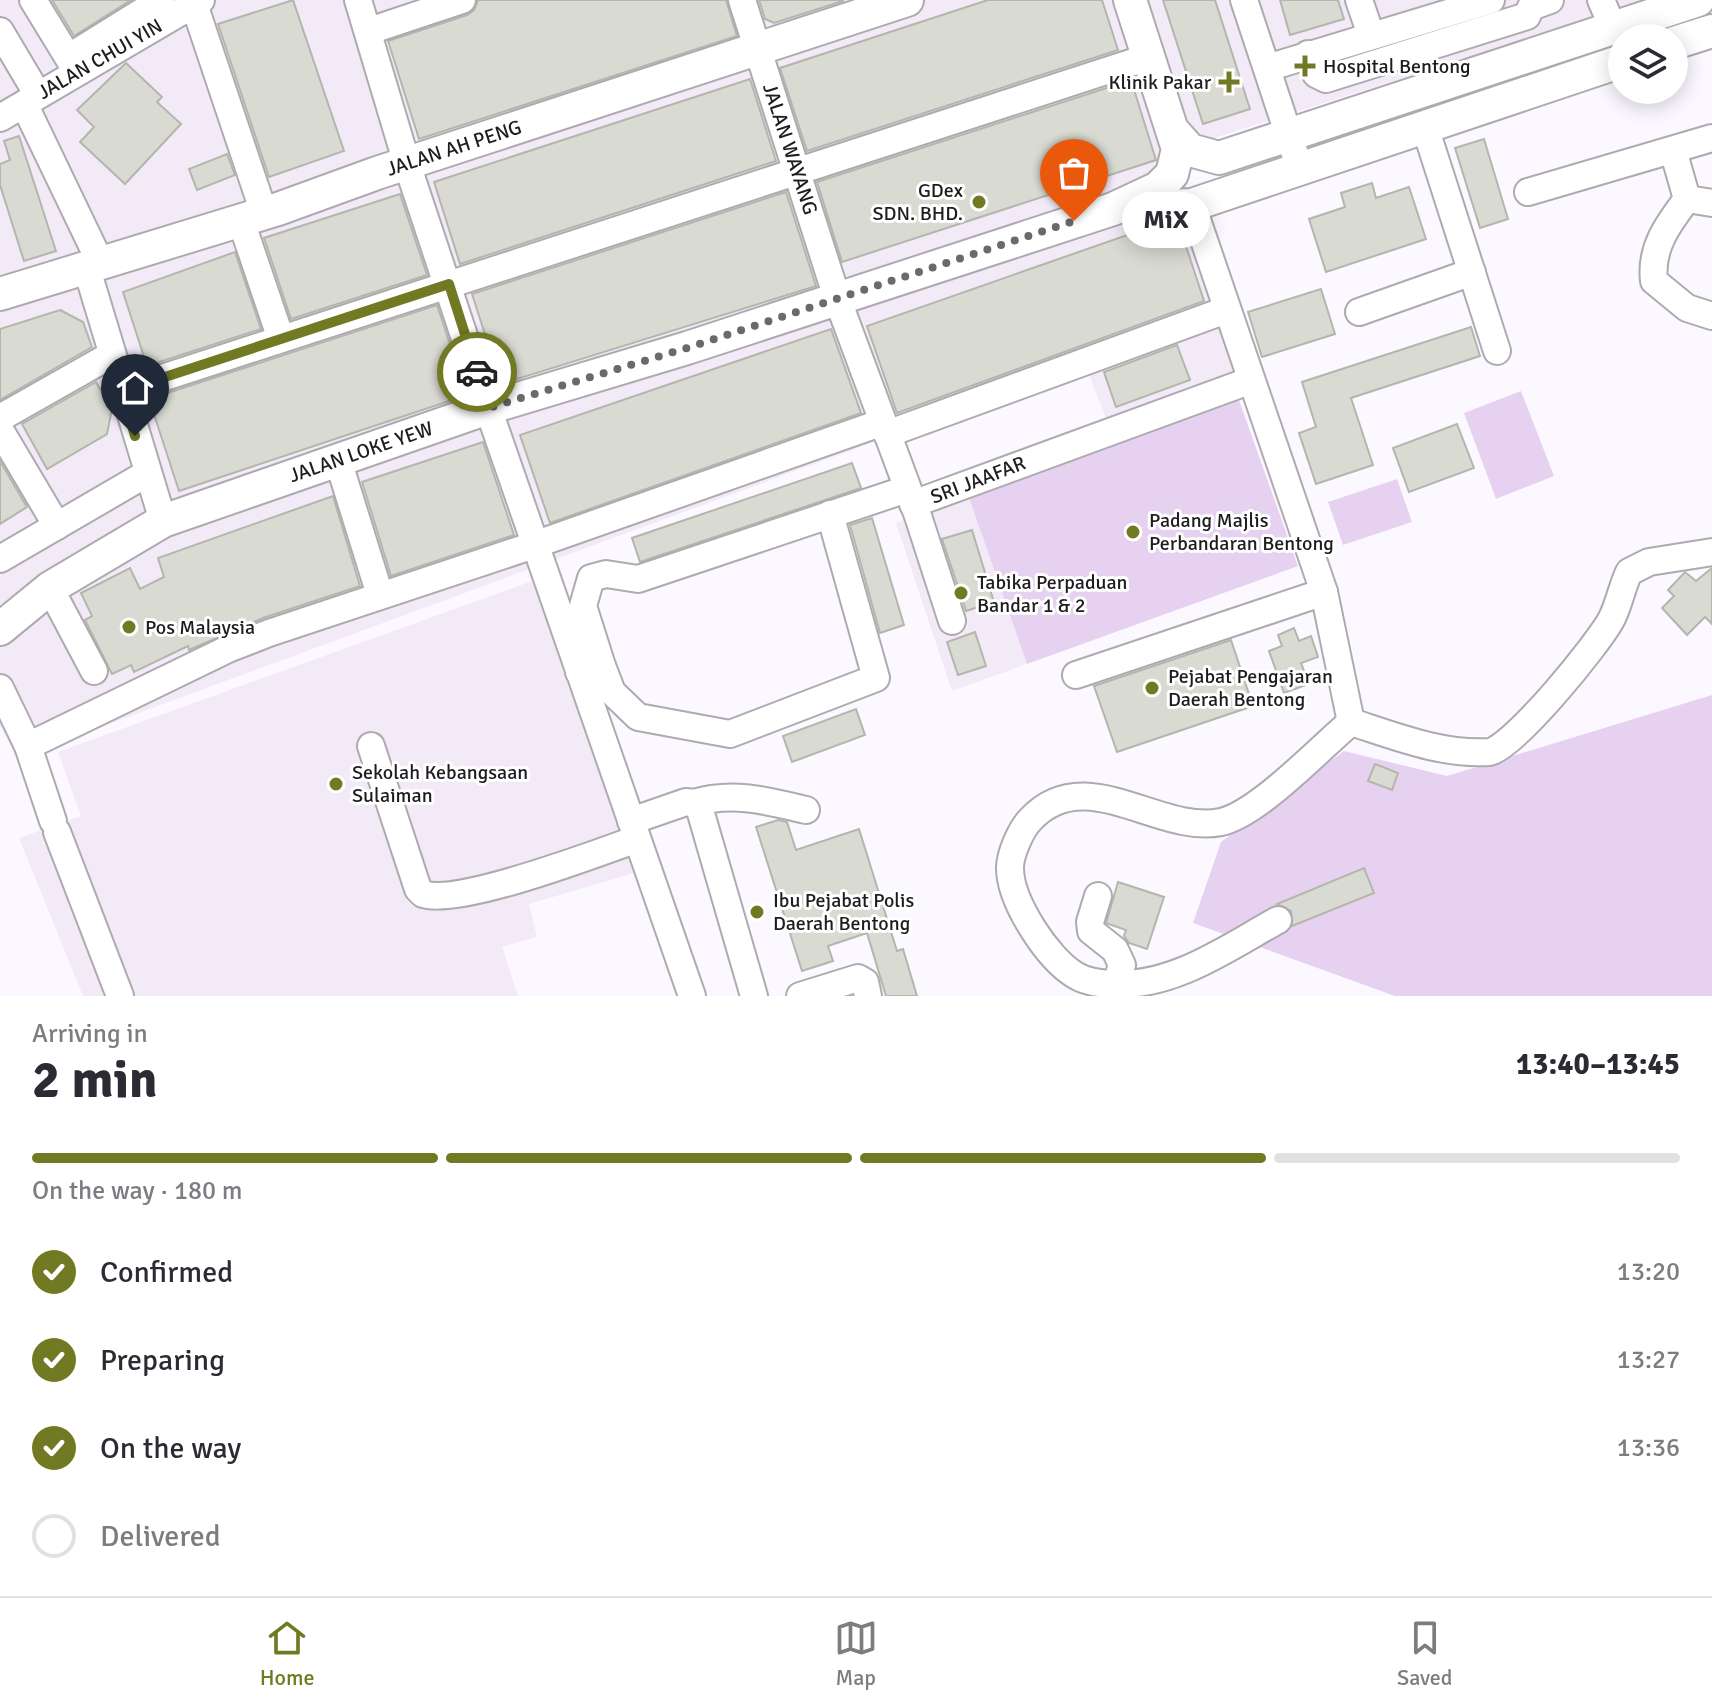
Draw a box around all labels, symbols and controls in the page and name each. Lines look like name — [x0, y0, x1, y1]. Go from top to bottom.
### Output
street label: JALAN CHUI YIN — [33, 13, 167, 105]
map controls — [1608, 24, 1688, 104]
button: layers — [1608, 24, 1688, 104]
place label: Hospital Bentong — [1323, 54, 1471, 79]
marker: Hospital Bentong — [1294, 55, 1316, 77]
place label: Klinik Pakar — [1109, 70, 1212, 95]
marker: Klinik Pakar — [1218, 71, 1240, 93]
street label: JALAN WAYANG — [757, 80, 823, 218]
street label: JALAN AH PENG — [383, 114, 525, 182]
pin — [1040, 139, 1108, 221]
icon: bag — [1052, 151, 1096, 195]
place label: GDex SDN. BHD. — [872, 178, 963, 226]
marker: GDex SDN. BHD. — [970, 193, 988, 211]
callout: MiX — [1122, 193, 1210, 249]
text: MiX — [1143, 204, 1189, 236]
courier — [437, 332, 517, 412]
icon: car — [455, 350, 499, 394]
pin — [101, 354, 169, 436]
icon: home — [113, 366, 157, 410]
street label: JALAN LOKE YEW — [286, 416, 436, 488]
street label: SRI JAAFAR — [927, 450, 1029, 510]
place label: Padang Majlis Perbandaran Bentong — [1149, 508, 1334, 556]
marker: Padang Majlis Perbandaran Bentong — [1124, 523, 1142, 541]
place label: Tabika Perpaduan Bandar 1 & 2 — [977, 570, 1127, 618]
marker: Tabika Perpaduan Bandar 1 & 2 — [952, 584, 970, 602]
place label: Pos Malaysia — [145, 615, 255, 640]
marker: Pos Malaysia — [120, 618, 138, 636]
place label: Pejabat Pengajaran Daerah Bentong — [1168, 664, 1333, 712]
marker: Pejabat Pengajaran Daerah Bentong — [1143, 679, 1161, 697]
place label: Sekolah Kebangsaan Sulaiman — [352, 760, 528, 808]
marker: Sekolah Kebangsaan Sulaiman — [327, 775, 345, 793]
place label: Ibu Pejabat Polis Daerah Bentong — [773, 888, 915, 936]
marker: Ibu Pejabat Polis Daerah Bentong — [748, 903, 766, 921]
text: Arriving in — [32, 1018, 148, 1050]
text: 13:40–13:45 — [1516, 1046, 1680, 1083]
text: 2 min — [32, 1048, 158, 1112]
text: On the way · 180 m — [32, 1175, 242, 1207]
icon: check — [32, 1250, 76, 1294]
text: Confirmed — [100, 1254, 233, 1291]
text: 13:20 — [1617, 1256, 1680, 1288]
icon: check — [32, 1338, 76, 1382]
text: Preparing — [100, 1342, 225, 1379]
text: 13:27 — [1617, 1344, 1680, 1376]
icon: check — [32, 1426, 76, 1470]
text: On the way — [100, 1430, 241, 1467]
text: 13:36 — [1617, 1432, 1680, 1464]
text: Delivered — [100, 1518, 221, 1555]
tab: Home — [260, 1616, 314, 1691]
tab: Map — [834, 1616, 878, 1691]
tab: Saved — [1397, 1616, 1452, 1691]

